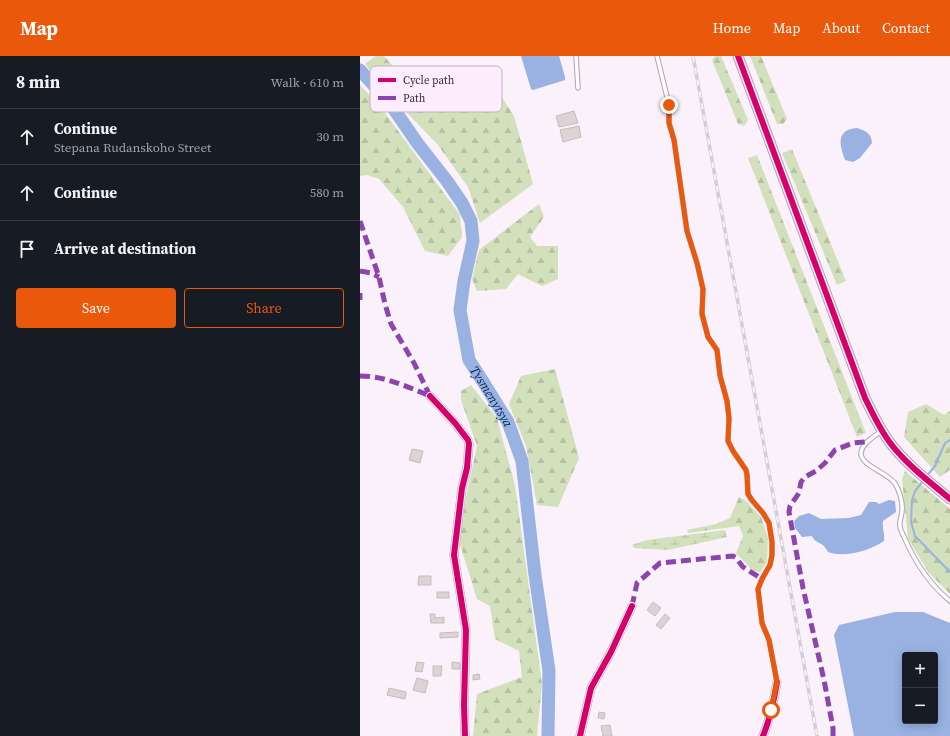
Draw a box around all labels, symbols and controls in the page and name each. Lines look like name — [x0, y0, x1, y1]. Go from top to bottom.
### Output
text: Map — [20, 15, 58, 41]
text: Home — [713, 18, 751, 38]
text: Map — [773, 18, 800, 38]
text: About — [822, 18, 860, 38]
text: Contact — [882, 18, 930, 38]
legend — [370, 66, 502, 112]
text: 8 min — [16, 70, 60, 94]
text: Cycle path — [403, 73, 455, 88]
text: Walk · 610 m — [271, 74, 344, 91]
text: Path — [403, 91, 426, 106]
route end — [660, 96, 678, 114]
text: Continue — [54, 118, 117, 139]
icon: ahead — [16, 126, 38, 148]
text: 30 m — [316, 128, 344, 145]
text: Stepana Rudanskoho Street — [54, 139, 211, 156]
icon: ahead — [16, 182, 38, 204]
text: Continue — [54, 182, 117, 203]
text: 580 m — [310, 184, 344, 201]
icon: arrive — [16, 238, 38, 260]
text: Arrive at destination — [54, 238, 196, 259]
button: Save — [16, 288, 176, 328]
button: Share — [184, 288, 344, 328]
water label: Tysmenytsya — [466, 363, 517, 429]
map controls — [902, 652, 938, 724]
button: + — [902, 652, 938, 688]
button: − — [902, 688, 938, 724]
route start — [762, 701, 780, 719]

